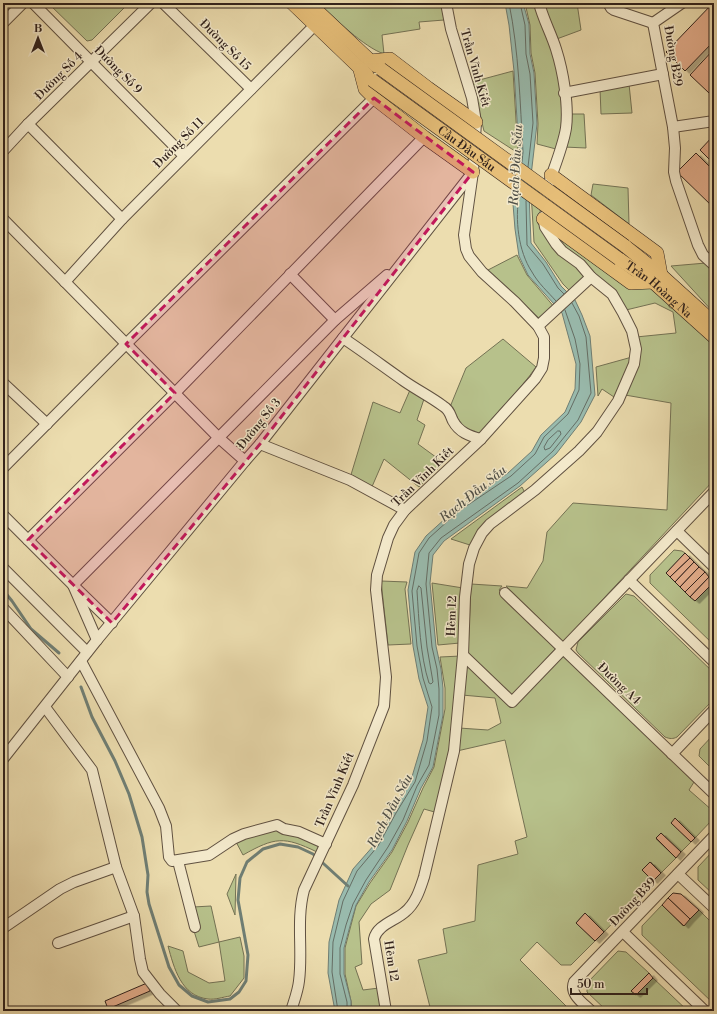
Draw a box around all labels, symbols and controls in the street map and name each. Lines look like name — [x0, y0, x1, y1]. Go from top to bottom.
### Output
street label: Đường Số 15 — [196, 16, 254, 74]
north arrow — [18, 18, 58, 58]
text: B — [34, 22, 42, 36]
street label: Đường B29 — [660, 25, 686, 87]
street label: Trần Vĩnh Kiết — [457, 27, 493, 109]
street label: Đường Số 9 — [91, 43, 145, 97]
street label: Đường Số 4 — [32, 49, 86, 103]
street label: Đường Số 11 — [151, 114, 208, 171]
street label: Cầu Đầu Sấu — [435, 123, 499, 175]
water label: Rạch Đầu Sấu — [506, 123, 526, 207]
street label: Trần Hoàng Na — [622, 258, 696, 322]
street label: Đường Số 3 — [234, 395, 284, 453]
street label: Trần Vĩnh Kiết — [389, 443, 458, 510]
water label: Rạch Đầu Sấu — [436, 462, 510, 527]
street label: Hẻm 12 — [444, 595, 460, 637]
street label: Đường A4 — [594, 660, 644, 708]
street label: Trần Vĩnh Kiết — [312, 749, 358, 830]
water label: Rạch Đầu Sấu — [363, 771, 416, 852]
street label: Đường B39 — [607, 875, 659, 929]
street label: Hẻm 12 — [380, 940, 402, 983]
scale bar — [571, 970, 647, 996]
text: 50 m — [577, 977, 605, 992]

